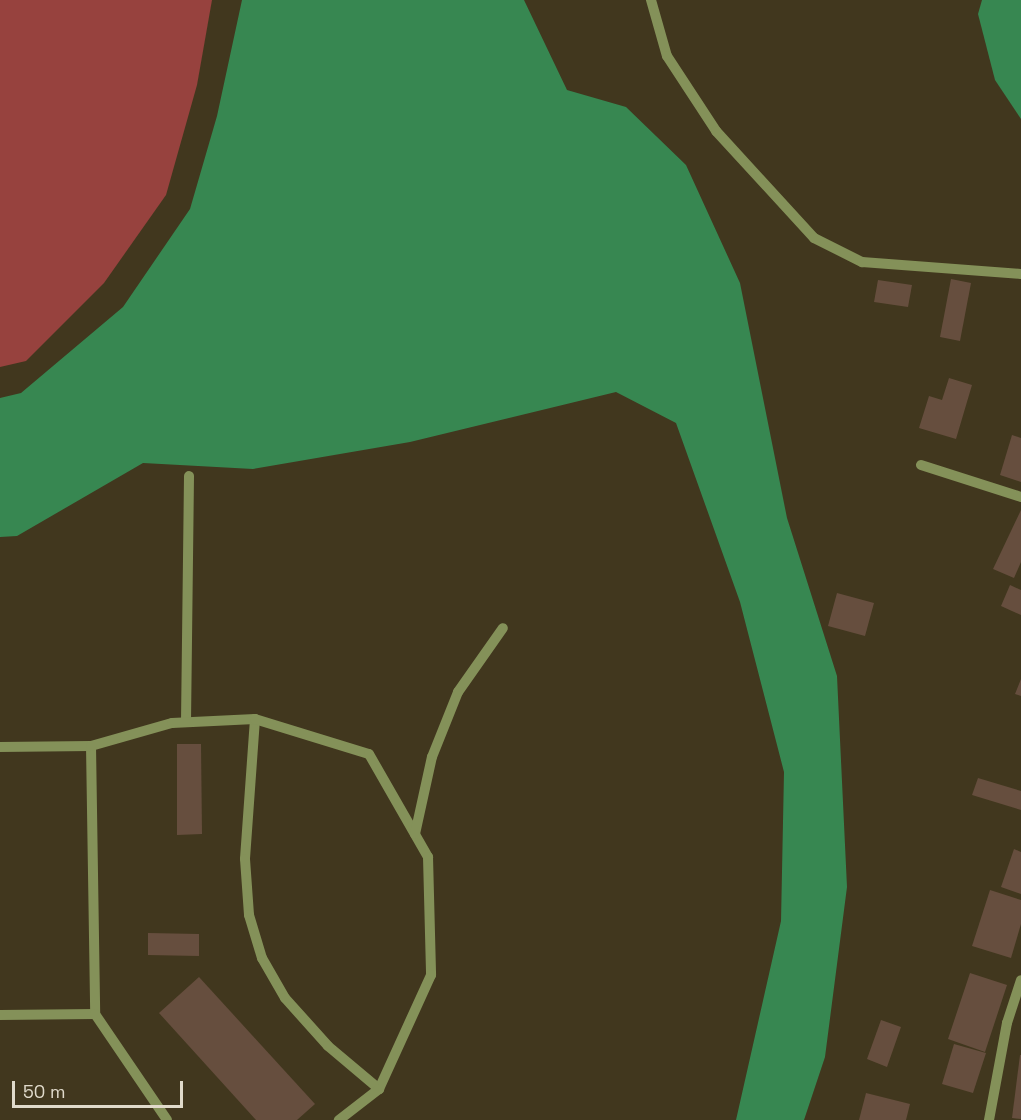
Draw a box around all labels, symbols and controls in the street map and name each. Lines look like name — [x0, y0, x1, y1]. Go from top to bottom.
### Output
scale bar — [15, 1069, 186, 1107]
text: 50 m — [23, 1080, 65, 1103]

